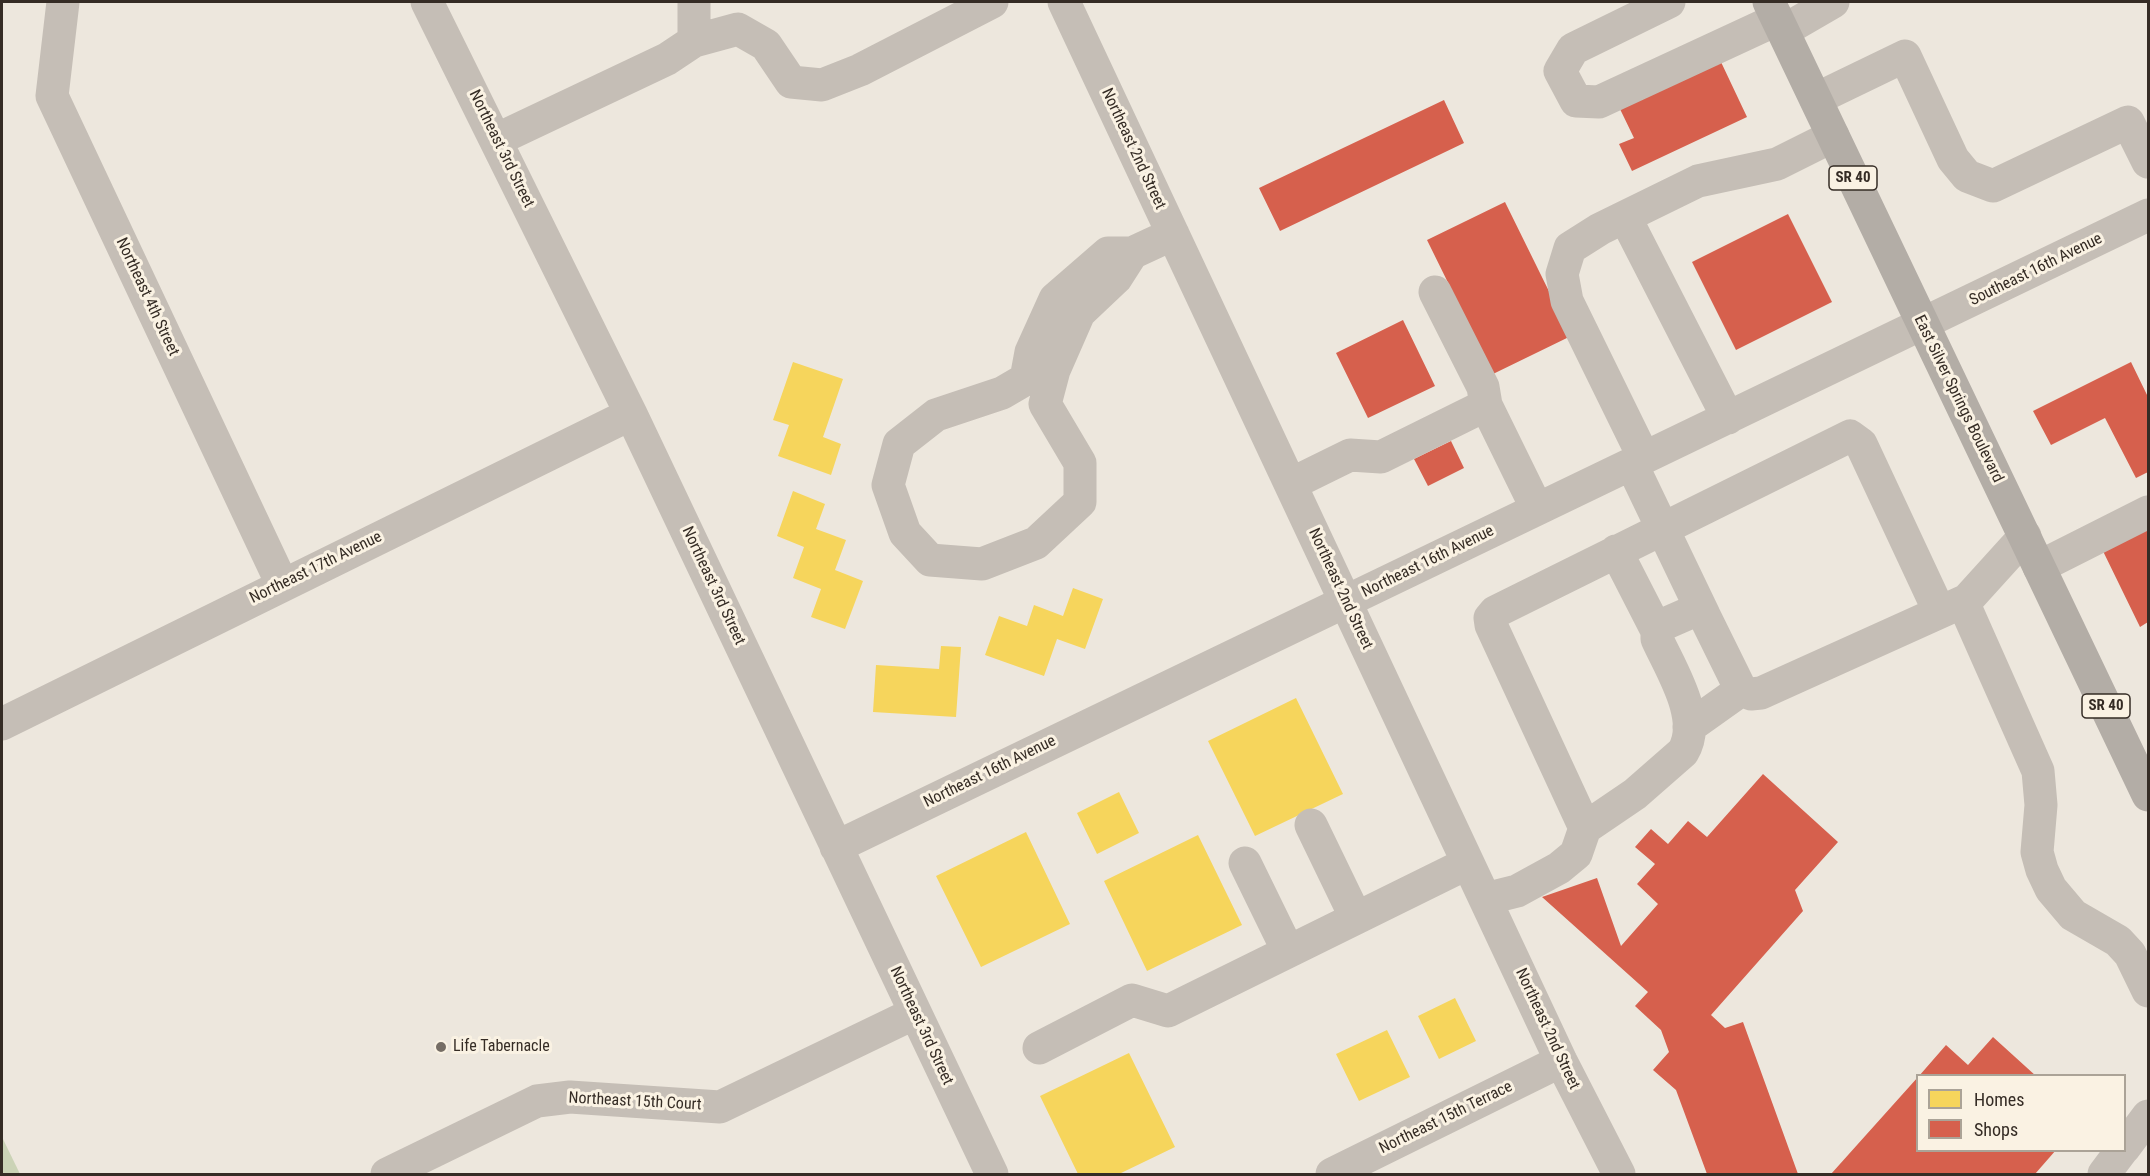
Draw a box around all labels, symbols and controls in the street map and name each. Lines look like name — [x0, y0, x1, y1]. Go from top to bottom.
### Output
street label: Northeast 2nd Street — [1097, 85, 1169, 213]
street label: Northeast 3rd Street — [464, 87, 538, 211]
road number: SR 40 — [1829, 166, 1877, 190]
street label: Southeast 16th Avenue — [1966, 230, 2106, 310]
street label: Northeast 4th Street — [111, 235, 183, 359]
street label: East Silver Springs Boulevard — [1909, 312, 2007, 486]
street label: Northeast 16th Avenue — [1359, 522, 1497, 602]
street label: Northeast 3rd Street — [677, 524, 749, 648]
street label: Northeast 2nd Street — [1304, 525, 1376, 653]
street label: Northeast 17th Avenue — [247, 528, 385, 608]
road number: SR 40 — [2082, 694, 2130, 718]
street label: Northeast 16th Avenue — [921, 732, 1059, 812]
street label: Northeast 3rd Street — [885, 964, 957, 1088]
street label: Northeast 2nd Street — [1511, 965, 1583, 1093]
place label: Life Tabernacle — [453, 1037, 550, 1057]
marker: Life Tabernacle — [434, 1040, 448, 1054]
legend — [1916, 1074, 2126, 1152]
street label: Northeast 15th Terrace — [1376, 1077, 1516, 1159]
street label: Northeast 15th Court — [568, 1089, 702, 1115]
text: Homes — [1974, 1089, 2024, 1110]
text: Shops — [1974, 1119, 2018, 1140]

